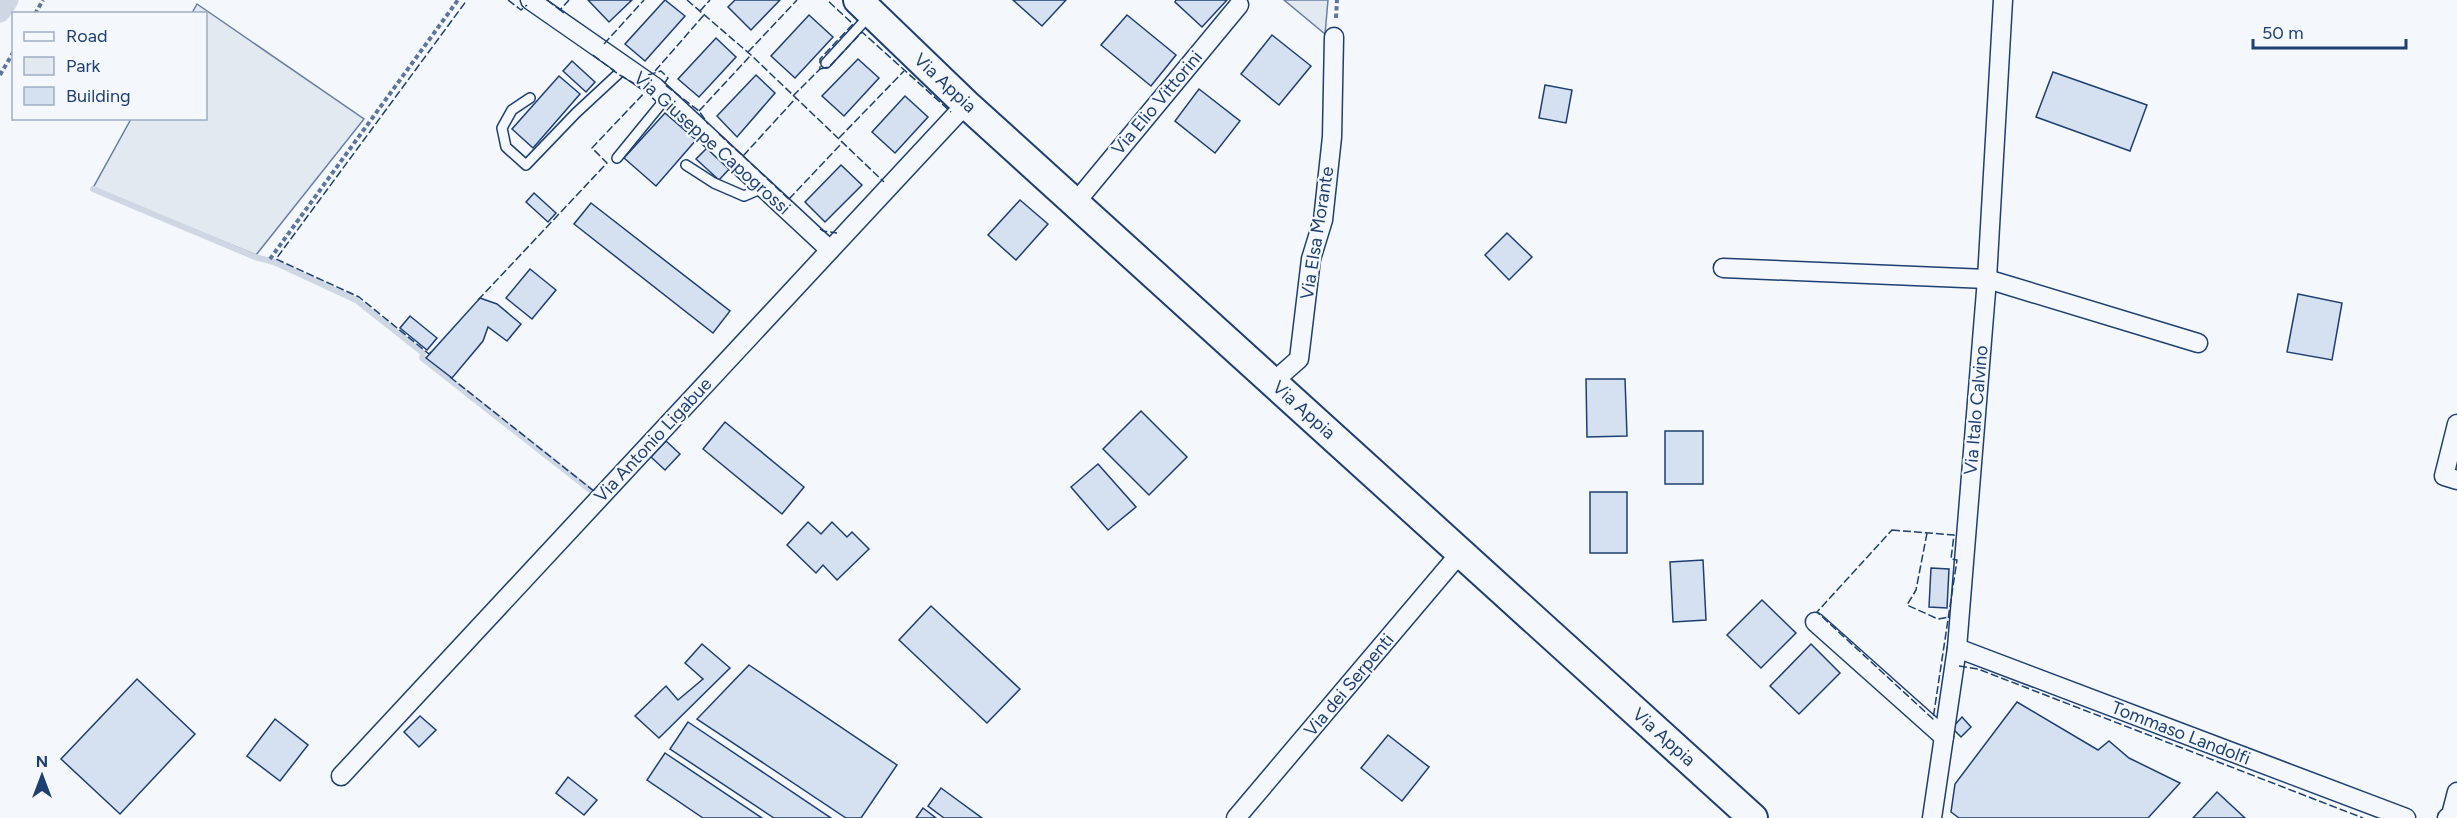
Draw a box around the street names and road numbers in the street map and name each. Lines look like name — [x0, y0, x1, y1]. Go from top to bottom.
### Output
street label: Via Elio Vittorini — [1107, 46, 1207, 160]
street label: Via Appia — [909, 49, 981, 117]
street label: Via Giuseppe Capogrossi — [629, 67, 795, 219]
street label: Via Elsa Morante — [1296, 165, 1338, 301]
street label: Via Italo Calvino — [1959, 344, 1993, 476]
street label: Via Antonio Ligabue — [590, 373, 717, 507]
street label: Via Appia — [1268, 376, 1340, 444]
street label: Via dei Serpenti — [1300, 629, 1398, 741]
street label: Tommaso Landolfi — [2109, 696, 2253, 770]
street label: Via Appia — [1628, 703, 1700, 771]

